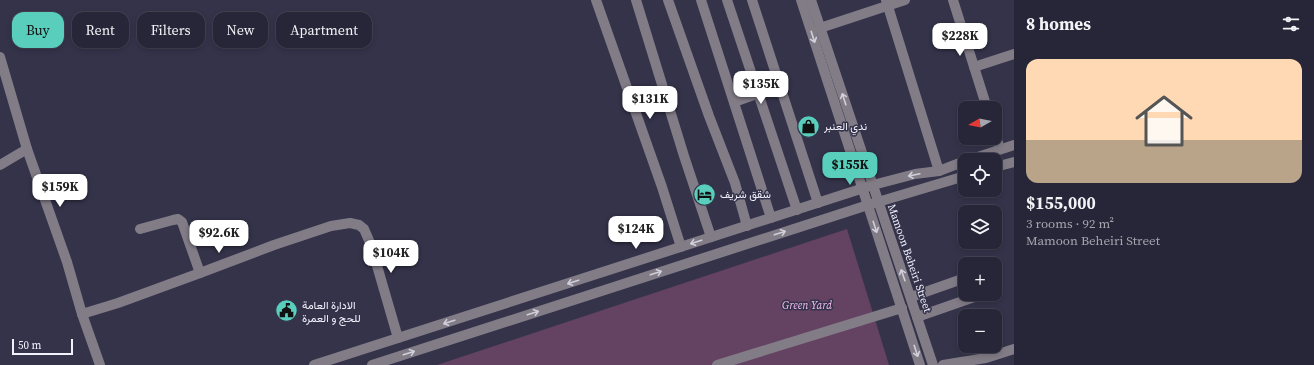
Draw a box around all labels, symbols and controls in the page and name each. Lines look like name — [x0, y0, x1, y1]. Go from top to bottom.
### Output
chip: Buy — [12, 12, 64, 48]
chip: Rent — [72, 12, 129, 48]
chip: Filters — [137, 12, 205, 48]
chip: New — [213, 12, 268, 48]
chip: Apartment — [276, 12, 372, 48]
text: 8 homes — [1026, 12, 1091, 36]
icon: filters — [1280, 13, 1302, 35]
pin: $228K — [932, 23, 988, 57]
text: $228K — [941, 27, 979, 44]
one-way arrow — [810, 30, 817, 43]
pin: $135K — [733, 71, 789, 105]
text: $135K — [742, 75, 780, 92]
icon: home — [1128, 85, 1200, 157]
pin: $131K — [622, 86, 678, 120]
text: $131K — [631, 90, 669, 107]
one-way arrow — [840, 92, 847, 105]
north arrow — [958, 101, 1002, 145]
map controls — [958, 101, 1002, 353]
shop icon: ندي العنبر — [796, 113, 822, 139]
place label: ندي العنبر — [823, 119, 867, 136]
pin: $155K — [822, 152, 878, 186]
button: locate — [958, 153, 1002, 197]
text: $155K — [831, 156, 869, 173]
one-way arrow — [908, 171, 921, 179]
pin: $159K — [32, 174, 88, 208]
text: $159K — [41, 178, 79, 195]
hotel icon: شقق شريف — [691, 181, 717, 207]
place label: شقق شريف — [720, 187, 771, 202]
text: $155,000 — [1026, 191, 1096, 215]
street label: Mamoon Beheiri Street — [884, 202, 935, 315]
button: layers — [958, 205, 1002, 249]
text: 3 rooms · 92 m² — [1026, 215, 1114, 232]
pin: $124K — [608, 216, 664, 250]
pin: $92.6K — [186, 220, 252, 254]
text: $124K — [617, 220, 655, 237]
one-way arrow — [872, 221, 880, 233]
text: $92.6K — [198, 224, 240, 241]
one-way arrow — [773, 229, 786, 236]
text: Mamoon Beheiri Street — [1026, 232, 1160, 249]
one-way arrow — [690, 239, 703, 246]
pin: $104K — [363, 240, 419, 274]
text: $104K — [372, 244, 410, 261]
button: + — [958, 257, 1002, 301]
one-way arrow — [650, 269, 663, 276]
one-way arrow — [899, 269, 906, 282]
one-way arrow — [566, 279, 579, 286]
public building icon: الادارة العامة للحج و العمرة — [273, 298, 299, 324]
place label: الادارة العامة للحج و العمرة — [302, 298, 361, 326]
park label: Green Yard — [782, 298, 832, 313]
one-way arrow — [526, 309, 539, 316]
button: − — [958, 309, 1002, 353]
one-way arrow — [442, 319, 455, 326]
scale bar — [12, 337, 73, 356]
text: 50 m — [18, 338, 41, 353]
one-way arrow — [912, 344, 920, 356]
one-way arrow — [402, 349, 415, 356]

